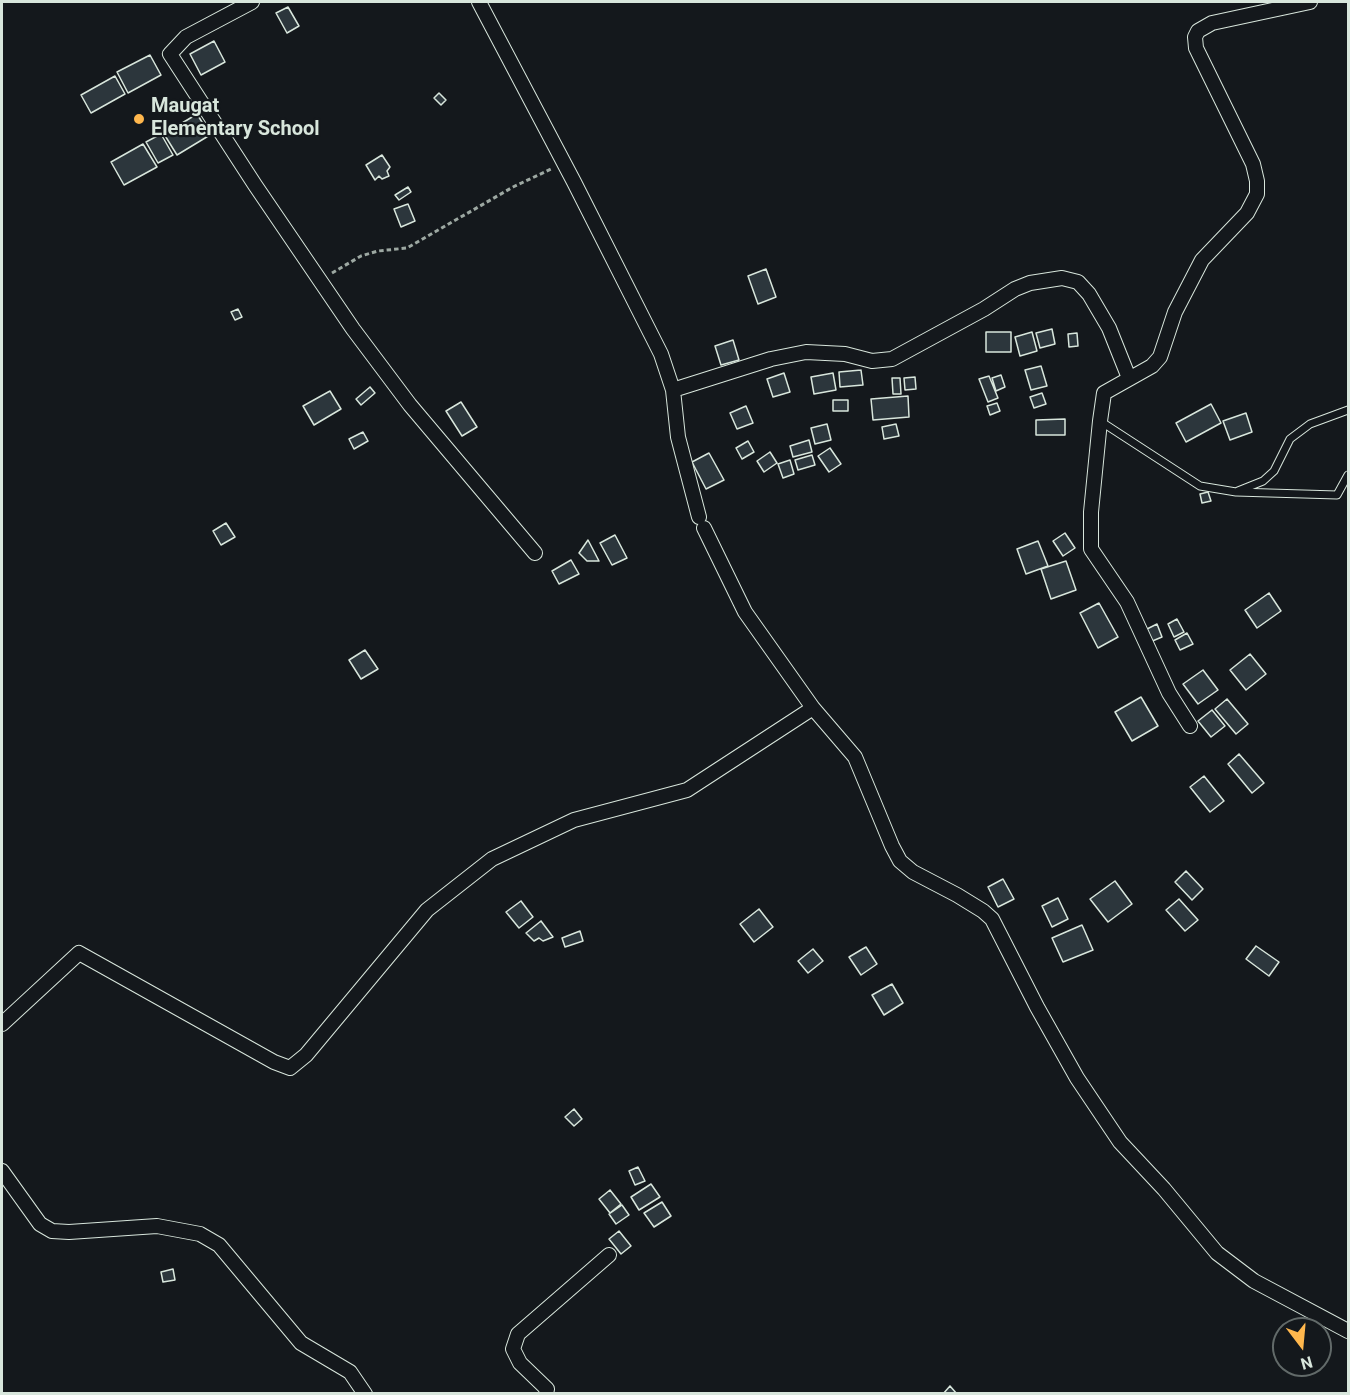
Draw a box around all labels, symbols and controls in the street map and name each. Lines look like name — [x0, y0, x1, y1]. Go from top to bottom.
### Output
place label: Maugat Elementary School — [151, 95, 319, 142]
marker: Maugat Elementary School — [132, 112, 146, 126]
north arrow — [1272, 1317, 1332, 1377]
text: N — [1299, 1352, 1315, 1374]

